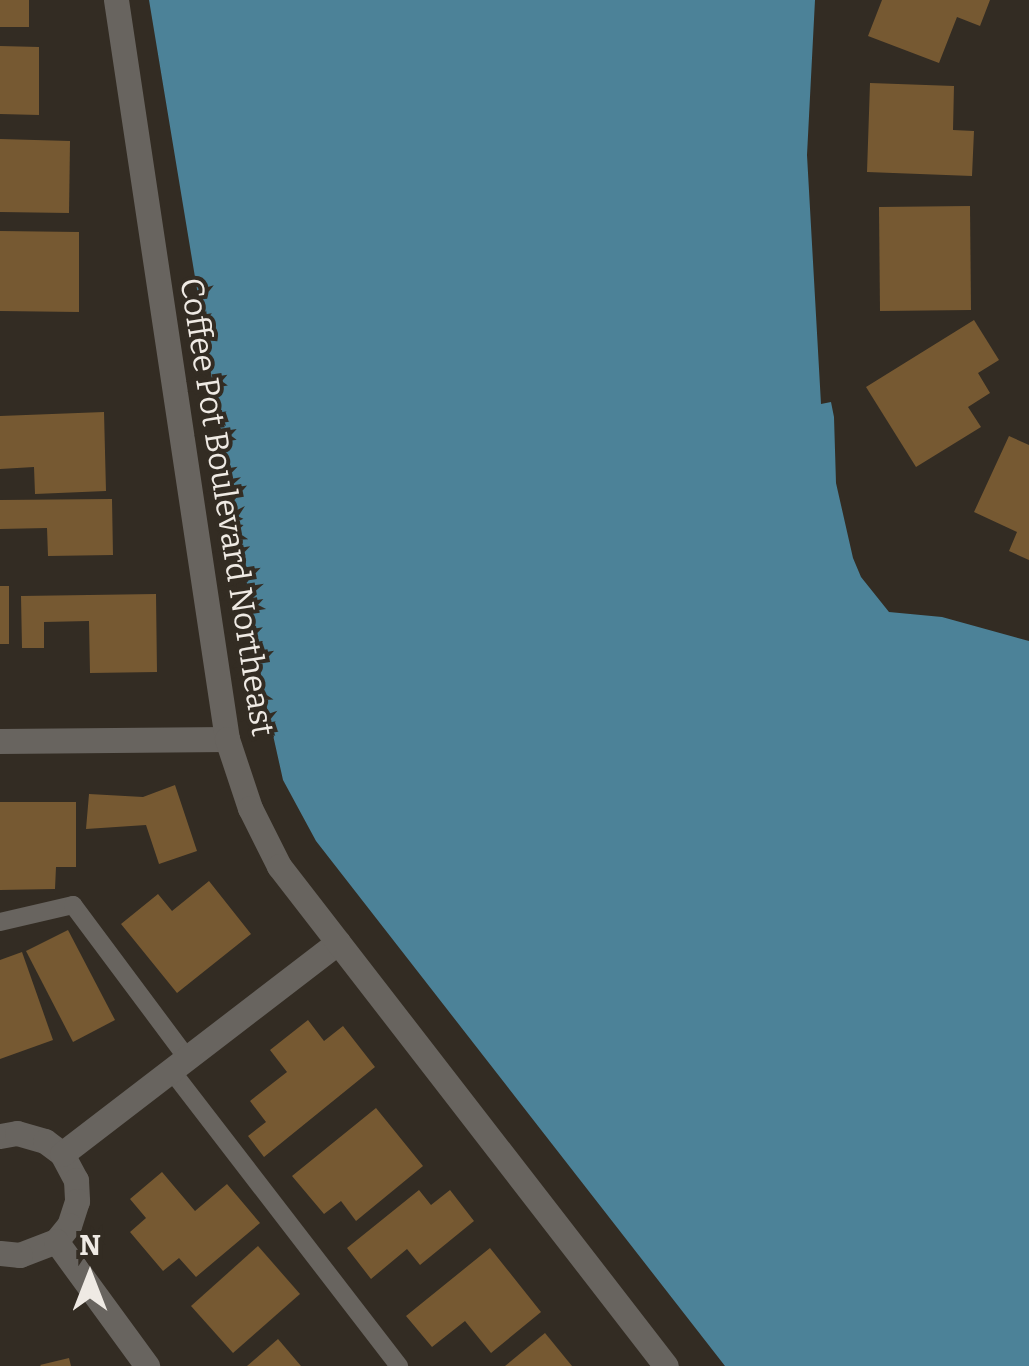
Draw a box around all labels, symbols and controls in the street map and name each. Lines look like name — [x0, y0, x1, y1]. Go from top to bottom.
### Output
street label: Coffee Pot Boulevard Northeast — [172, 275, 282, 739]
north arrow — [40, 1226, 140, 1326]
text: N — [79, 1229, 101, 1262]

